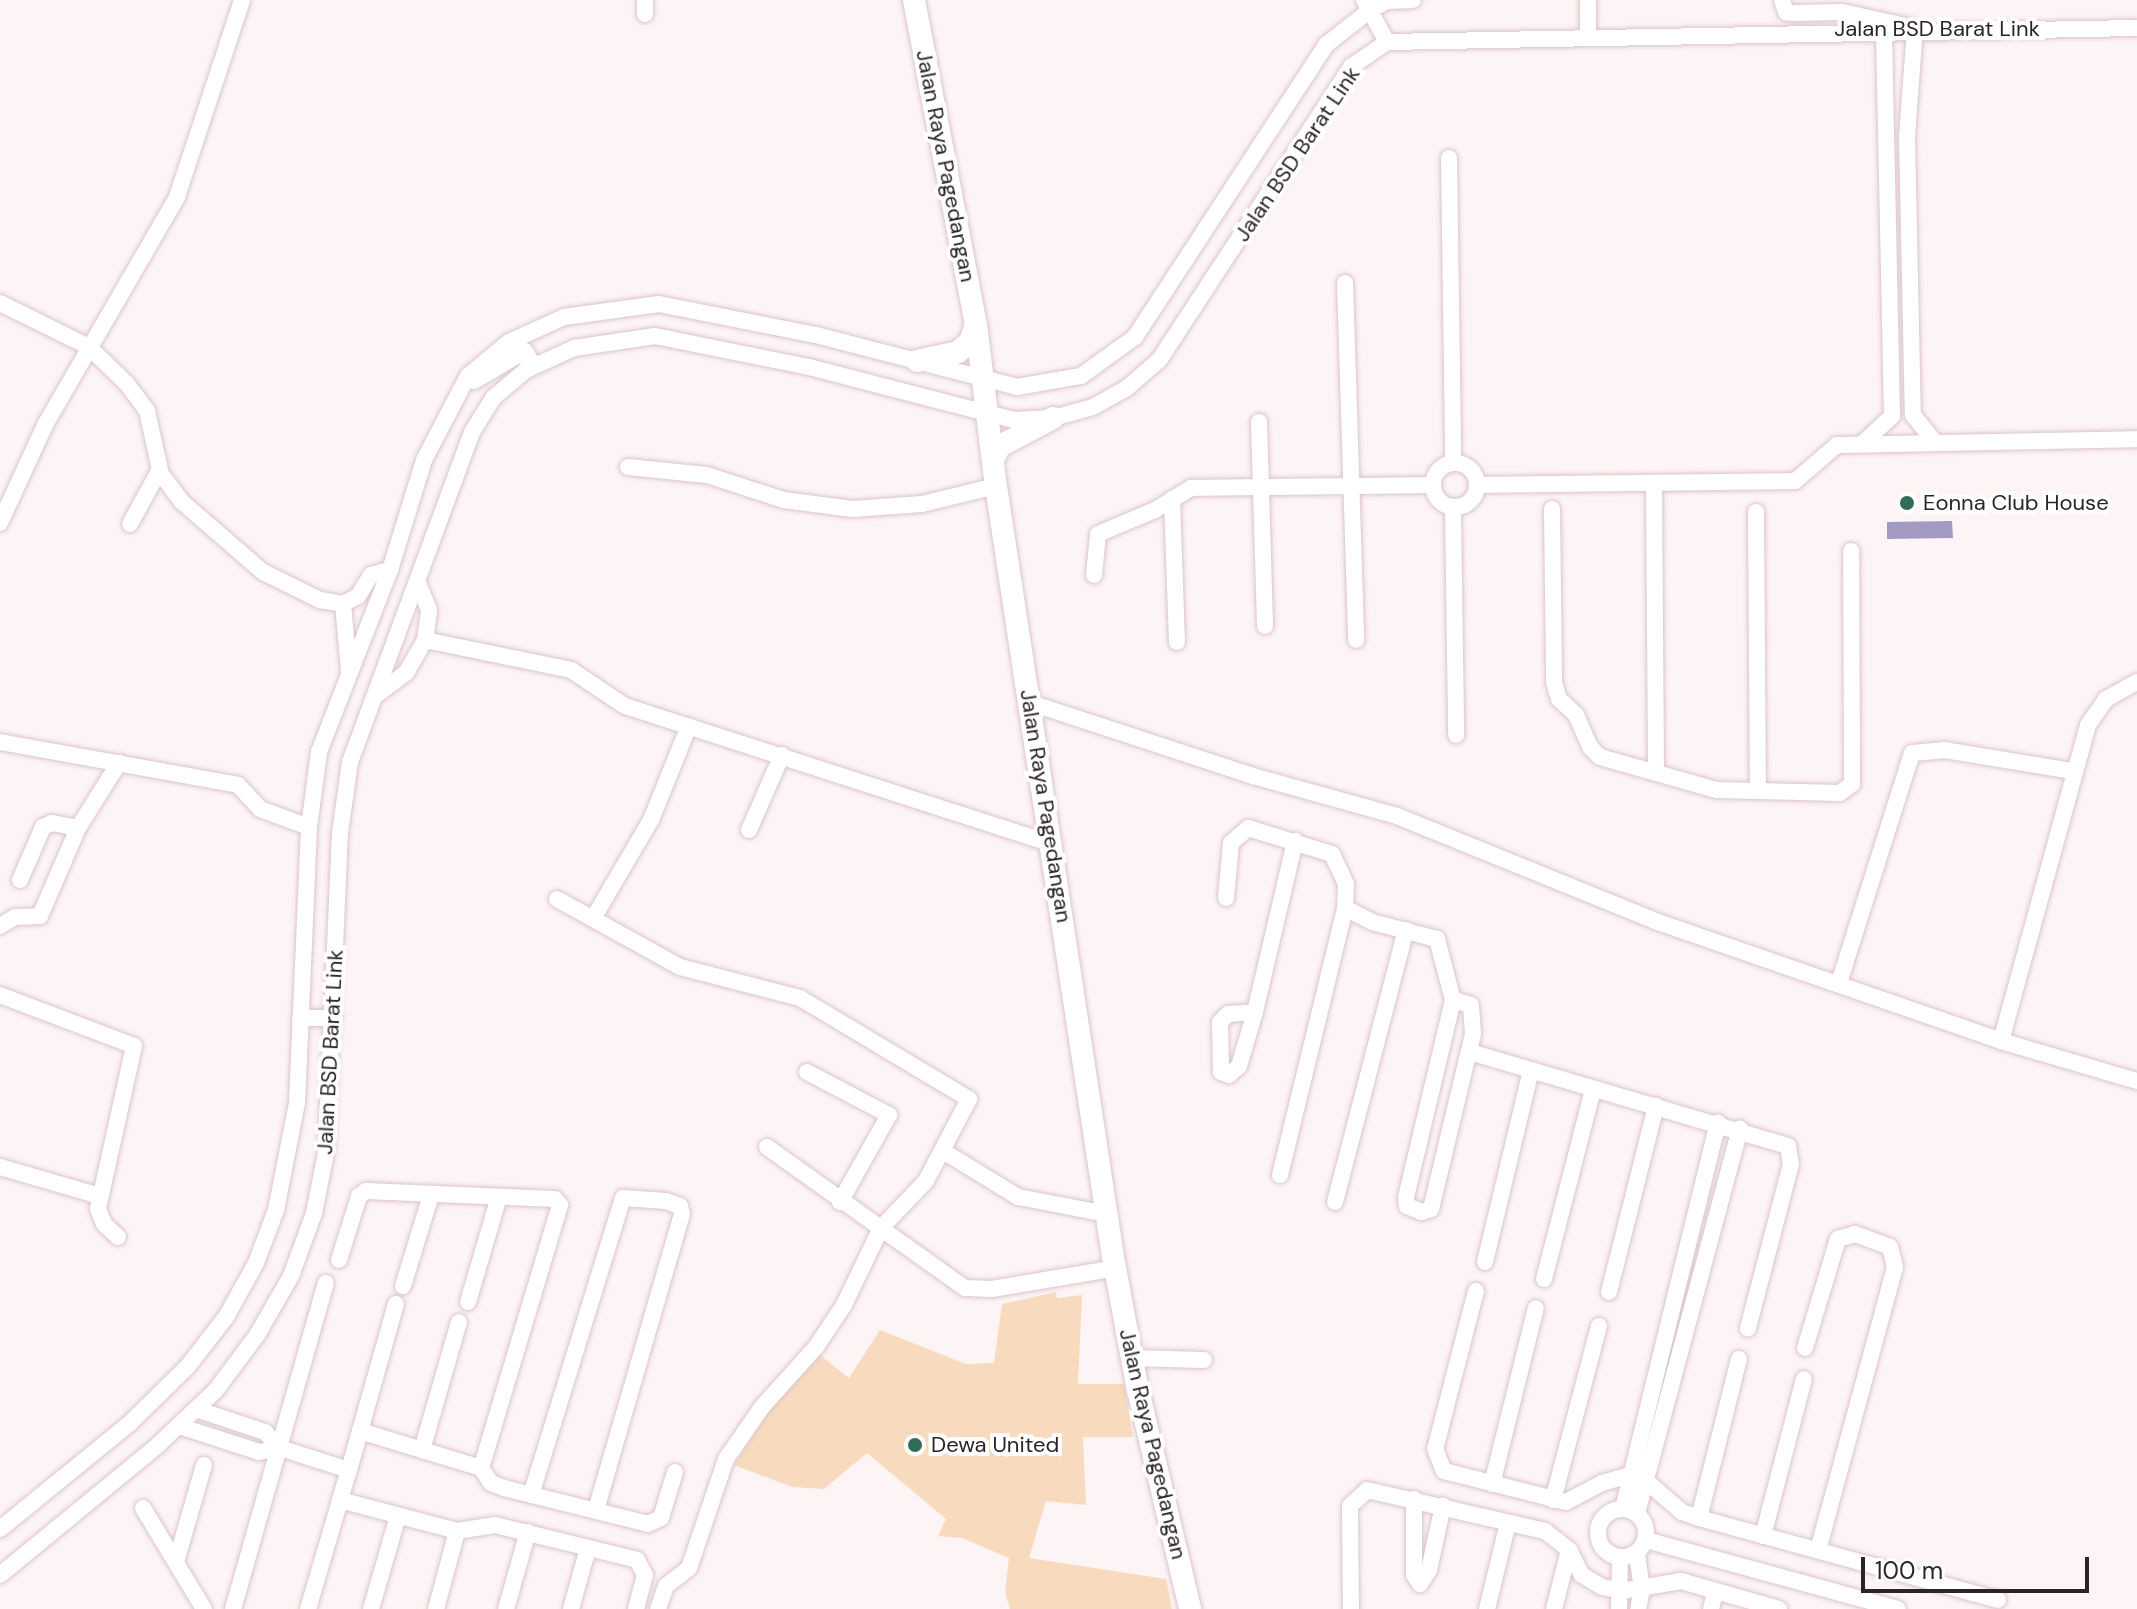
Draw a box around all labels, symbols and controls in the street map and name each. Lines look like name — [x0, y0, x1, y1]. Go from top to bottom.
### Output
street label: Jalan BSD Barat Link — [1834, 16, 2040, 42]
street label: Jalan Raya Pagedangan — [911, 48, 981, 284]
street label: Jalan BSD Barat Link — [1229, 61, 1365, 247]
place label: Eonna Club House — [1923, 490, 2109, 516]
marker: Eonna Club House — [1898, 494, 1916, 512]
street label: Jalan Raya Pagedangan — [1015, 687, 1077, 925]
street label: Jalan BSD Barat Link — [311, 949, 349, 1155]
street label: Jalan Raya Pagedangan — [1114, 1326, 1192, 1562]
place label: Dewa United — [931, 1432, 1059, 1458]
marker: Dewa United — [906, 1436, 924, 1454]
scale bar — [1865, 1541, 2093, 1591]
text: 100 m — [1875, 1555, 1943, 1586]

